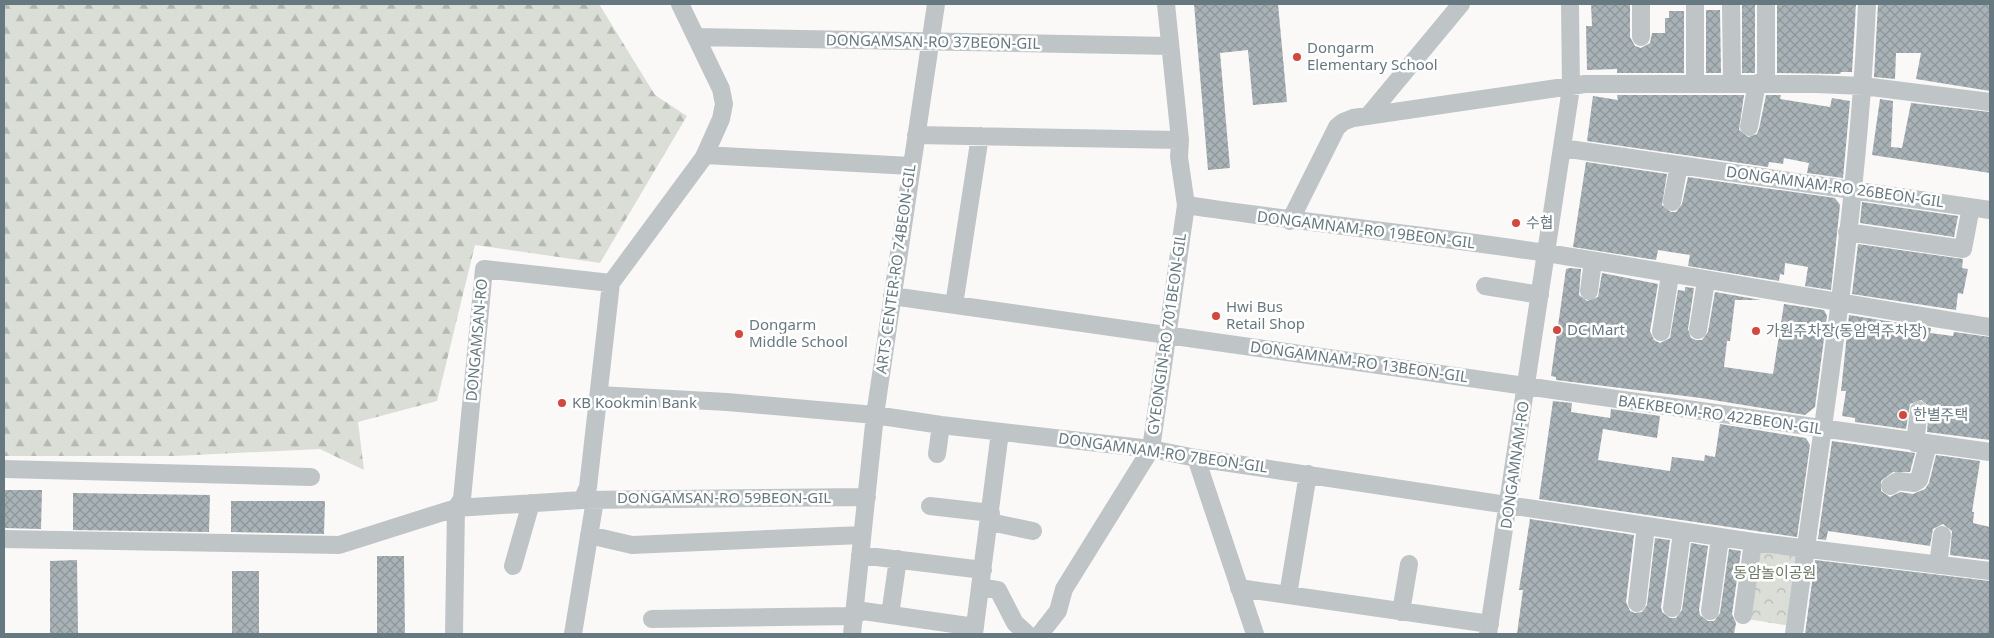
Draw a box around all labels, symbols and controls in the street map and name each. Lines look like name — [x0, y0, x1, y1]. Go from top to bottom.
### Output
street label: DONGAMSAN-RO 37BEON-GIL — [826, 29, 1040, 53]
place label: Dongarm Elementary School — [1307, 37, 1438, 74]
marker: Dongarm Elementary School — [1291, 51, 1303, 63]
street label: DONGAMNAM-RO 26BEON-GIL — [1725, 161, 1945, 211]
street label: ARTS CENTER-RO 74BEON-GIL — [870, 163, 920, 375]
street label: DONGAMNAM-RO 19BEON-GIL — [1256, 206, 1476, 252]
place label: 수협 — [1526, 212, 1554, 232]
marker: 수협 — [1510, 217, 1522, 229]
street label: GYEONGIN-RO 701BEON-GIL — [1142, 231, 1190, 436]
street label: DONGAMSAN-RO — [461, 278, 491, 402]
place label: Hwi Bus Retail Shop — [1226, 296, 1305, 333]
marker: Hwi Bus Retail Shop — [1210, 310, 1222, 322]
place label: Dongarm Middle School — [749, 314, 848, 351]
place label: DC Mart — [1567, 319, 1626, 339]
place label: 가원주차장(동암역주차장) — [1766, 320, 1927, 340]
marker: DC Mart — [1551, 324, 1563, 336]
marker: 가원주차장(동암역주차장) — [1750, 325, 1762, 337]
marker: Dongarm Middle School — [733, 328, 745, 340]
street label: DONGAMNAM-RO 13BEON-GIL — [1249, 336, 1469, 386]
street label: BAEKBEOM-RO 422BEON-GIL — [1617, 390, 1824, 438]
place label: KB Kookmin Bank — [572, 392, 697, 412]
marker: KB Kookmin Bank — [556, 397, 568, 409]
street label: DONGAMNAM-RO — [1495, 400, 1533, 530]
place label: 한별주택 — [1913, 404, 1968, 424]
marker: 한별주택 — [1897, 409, 1909, 421]
street label: DONGAMNAM-RO 7BEON-GIL — [1057, 427, 1269, 477]
street label: DONGAMSAN-RO 59BEON-GIL — [617, 487, 831, 507]
park label: 동암놀이공원 — [1734, 562, 1816, 582]

